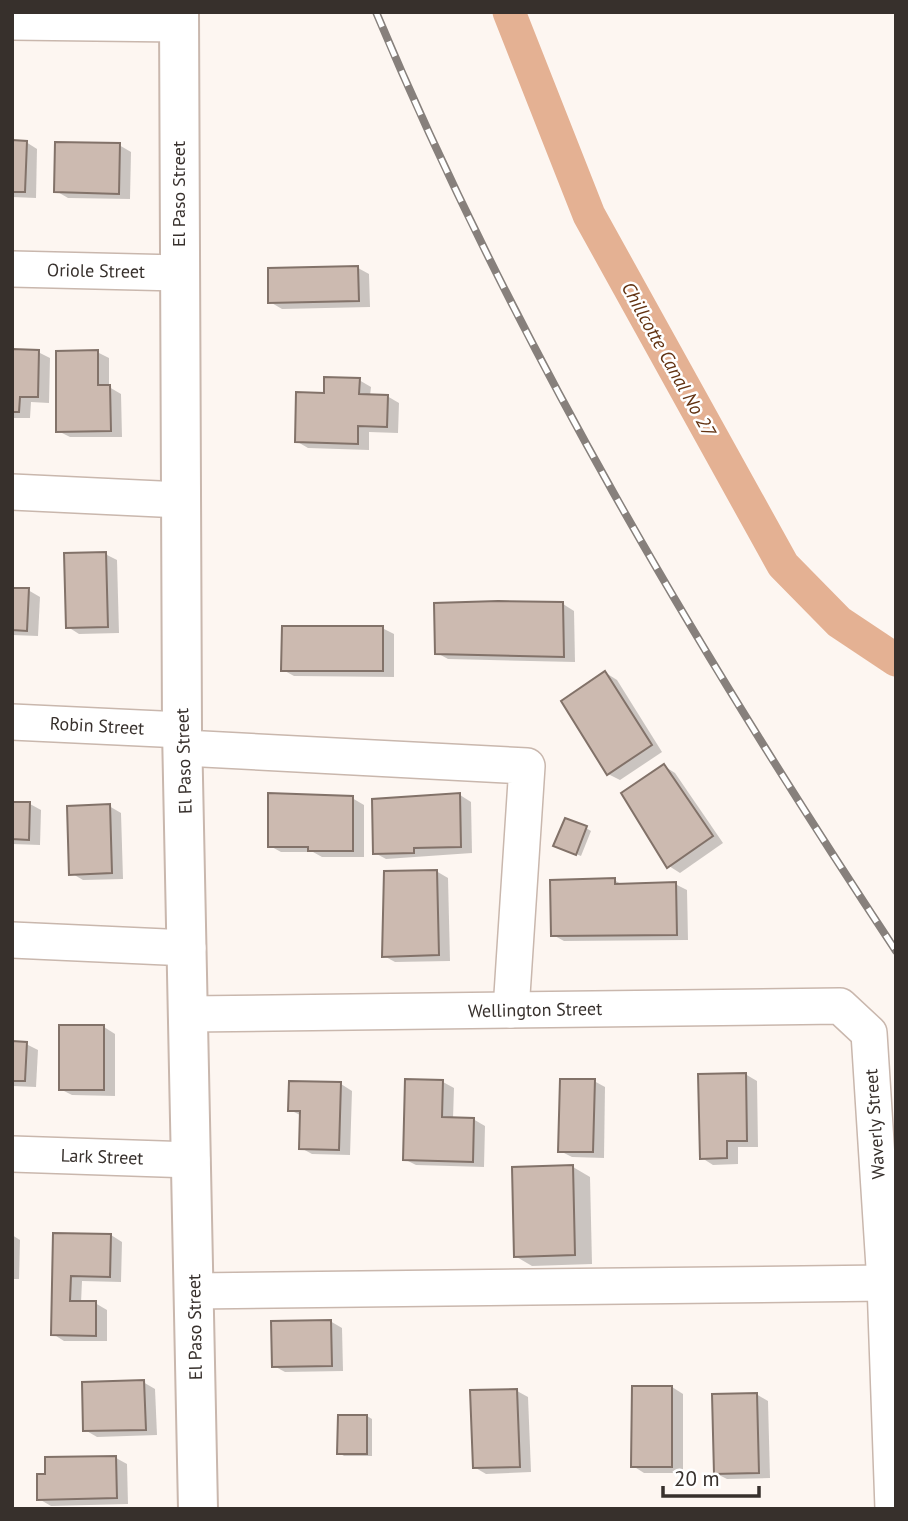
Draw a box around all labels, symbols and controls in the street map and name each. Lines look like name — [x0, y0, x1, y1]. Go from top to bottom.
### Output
street label: El Paso Street — [167, 141, 190, 247]
street label: Oriole Street — [47, 258, 145, 283]
water label: Chillcotte Canal No 27 — [617, 278, 722, 441]
street label: El Paso Street — [170, 708, 197, 814]
street label: Robin Street — [49, 712, 145, 739]
street label: Wellington Street — [468, 997, 602, 1022]
street label: Waverly Street — [859, 1068, 890, 1180]
street label: Lark Street — [60, 1144, 144, 1169]
street label: El Paso Street — [182, 1274, 207, 1380]
scale bar — [663, 1454, 759, 1498]
text: 20 m — [674, 1465, 720, 1492]

